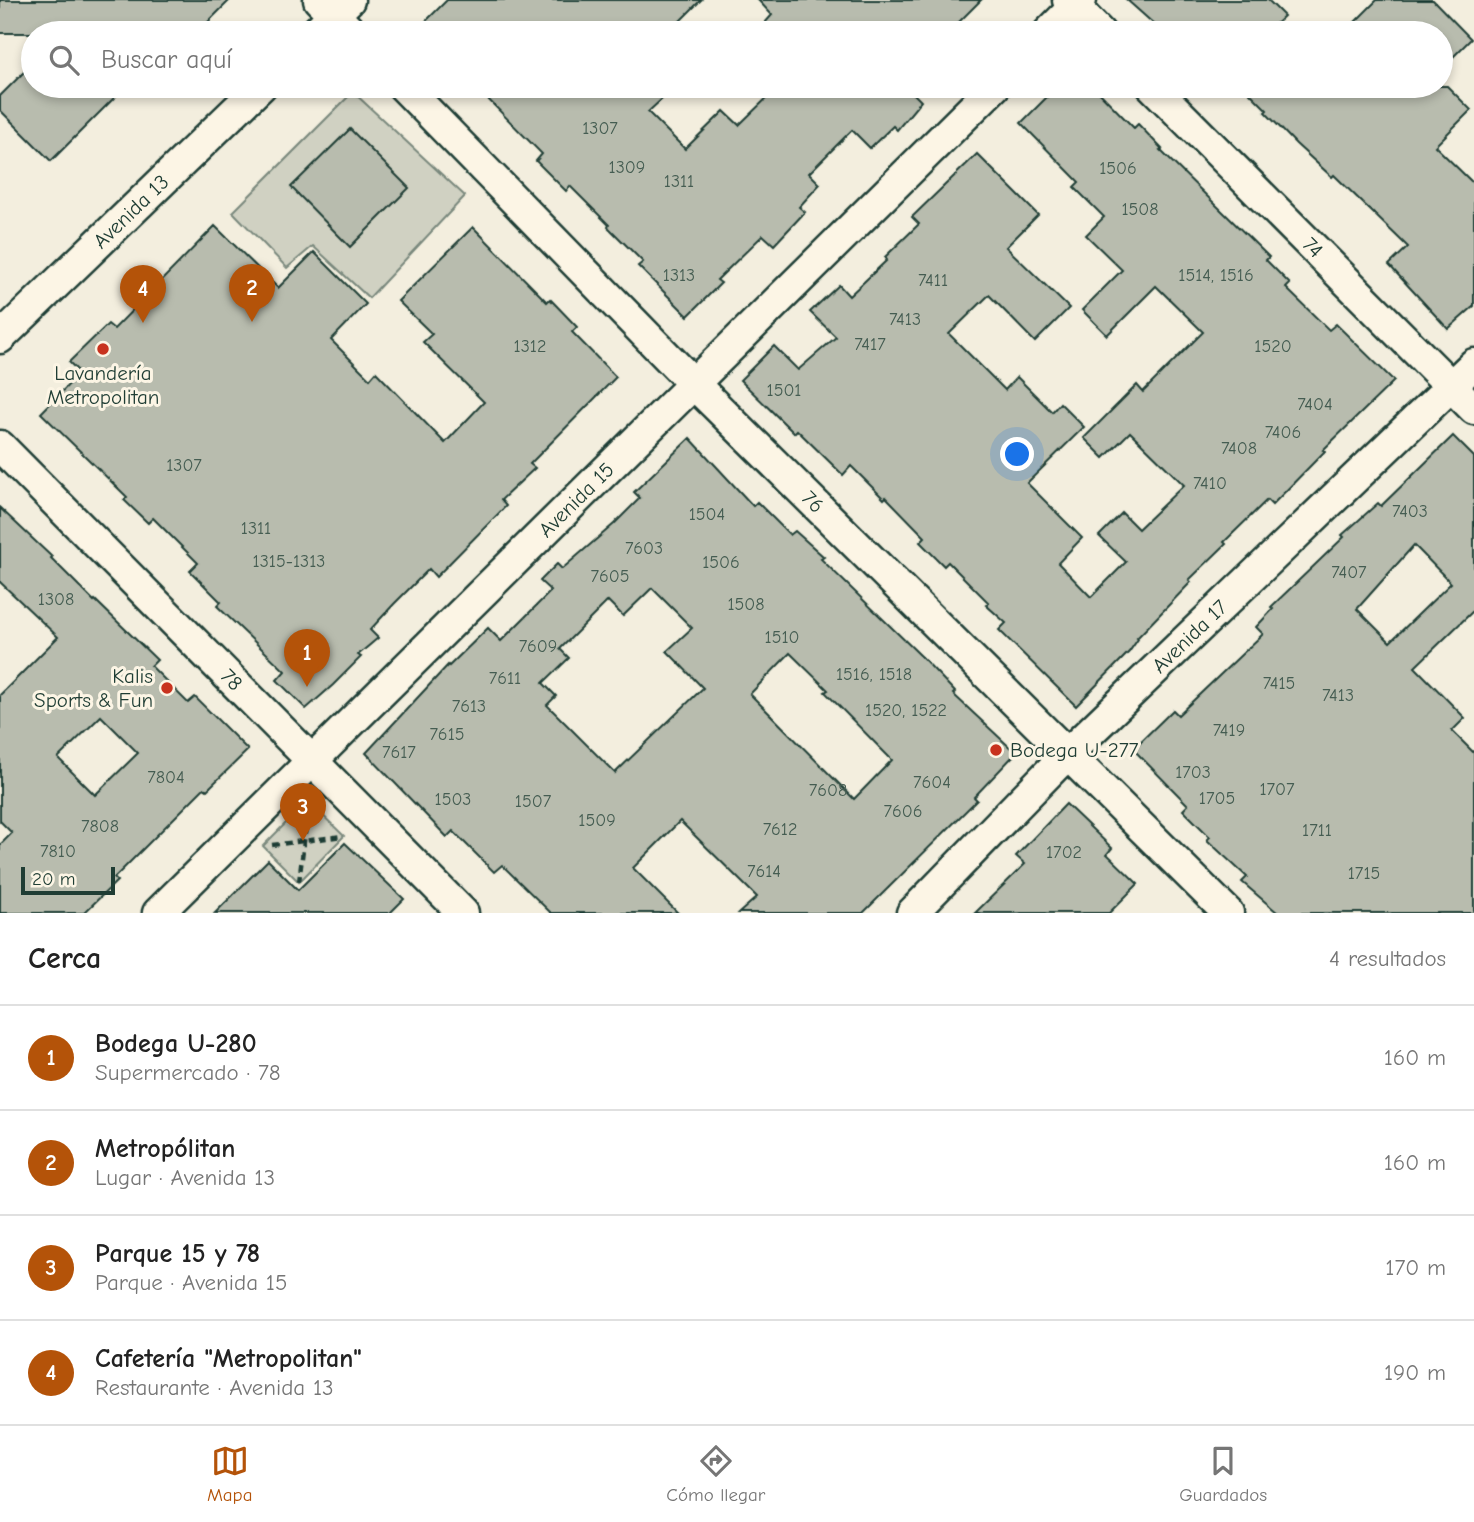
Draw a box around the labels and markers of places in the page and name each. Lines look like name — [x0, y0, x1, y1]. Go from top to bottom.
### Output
pin: 2 — [229, 264, 275, 322]
pin: 4 — [120, 265, 166, 323]
marker: Lavandería Metropolitan — [95, 341, 111, 357]
place label: Lavandería Metropolitan — [47, 361, 159, 409]
pin: 1 — [284, 629, 330, 687]
place label: Kalis Sports & Fun — [34, 664, 153, 712]
marker: Kalis Sports & Fun — [159, 680, 175, 696]
place label: Bodega U-277 — [1010, 738, 1139, 762]
marker: Bodega U-277 — [988, 742, 1004, 758]
pin: 3 — [280, 783, 326, 841]

